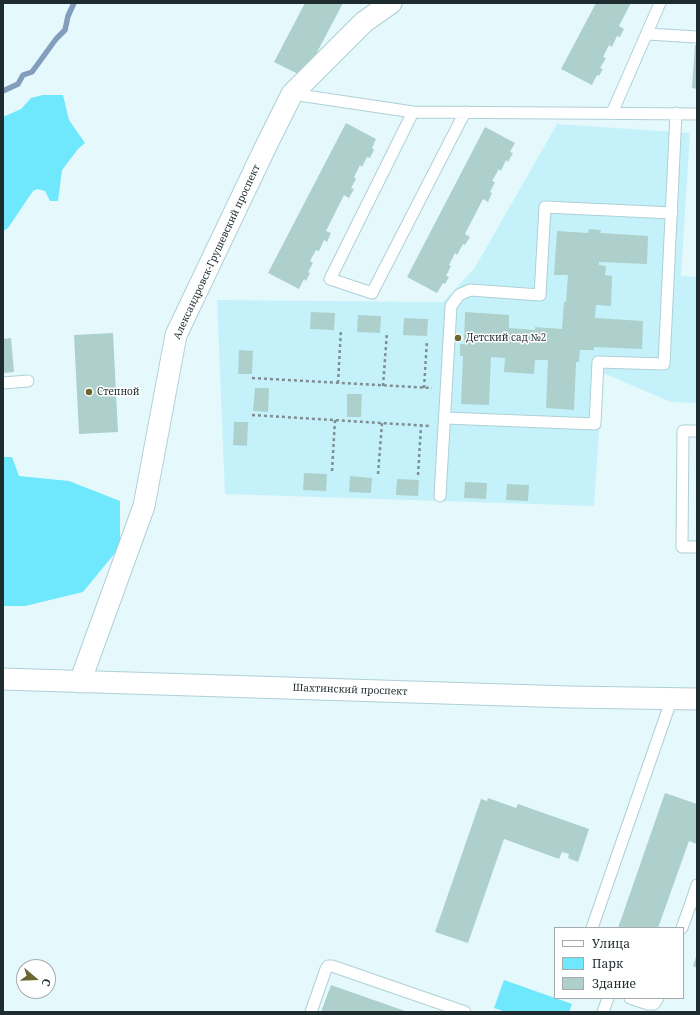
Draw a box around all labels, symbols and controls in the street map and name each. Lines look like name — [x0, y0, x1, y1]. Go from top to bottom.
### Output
street label: Александровск-Грушевский проспект — [171, 163, 263, 341]
place label: Детский сад №2 — [466, 332, 546, 344]
marker: Детский сад №2 — [453, 333, 463, 343]
place label: Степной — [97, 386, 140, 398]
marker: Степной — [84, 387, 94, 397]
street label: Шахтинский проспект — [292, 682, 408, 698]
legend — [554, 927, 684, 999]
text: Улица — [592, 935, 630, 952]
text: Парк — [592, 955, 623, 972]
north arrow — [16, 959, 56, 999]
text: Здание — [592, 975, 636, 992]
text: С — [39, 977, 55, 989]

